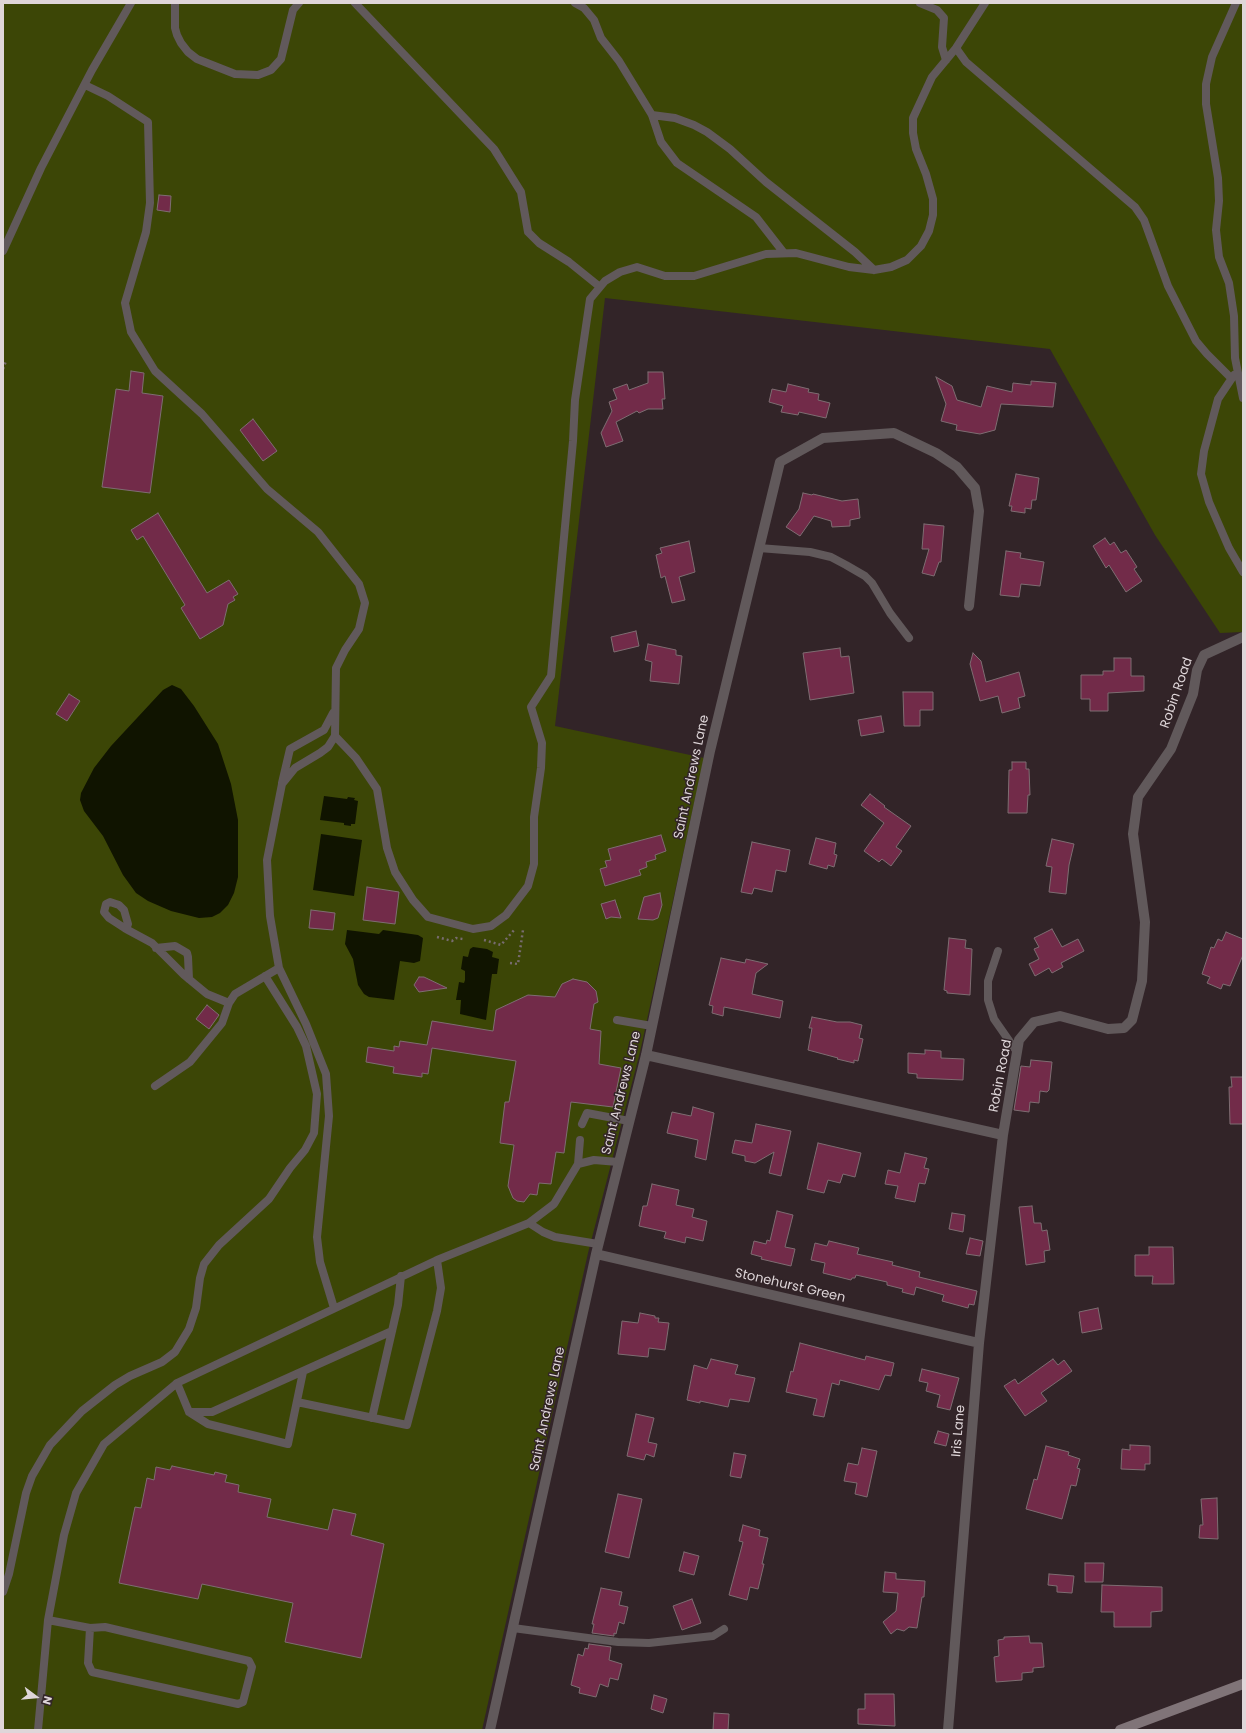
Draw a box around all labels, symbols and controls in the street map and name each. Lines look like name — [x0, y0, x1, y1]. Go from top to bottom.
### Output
street label: Robin Road — [1158, 656, 1196, 730]
street label: Saint Andrews Lane — [671, 713, 713, 841]
street label: Saint Andrews Lane — [599, 1030, 645, 1156]
street label: Robin Road — [986, 1038, 1016, 1114]
street label: Stonehurst Green — [733, 1266, 847, 1306]
street label: Saint Andrews Lane — [527, 1345, 569, 1473]
street label: Iris Lane — [949, 1404, 969, 1458]
north arrow — [16, 1677, 56, 1717]
text: N — [39, 1694, 56, 1706]

